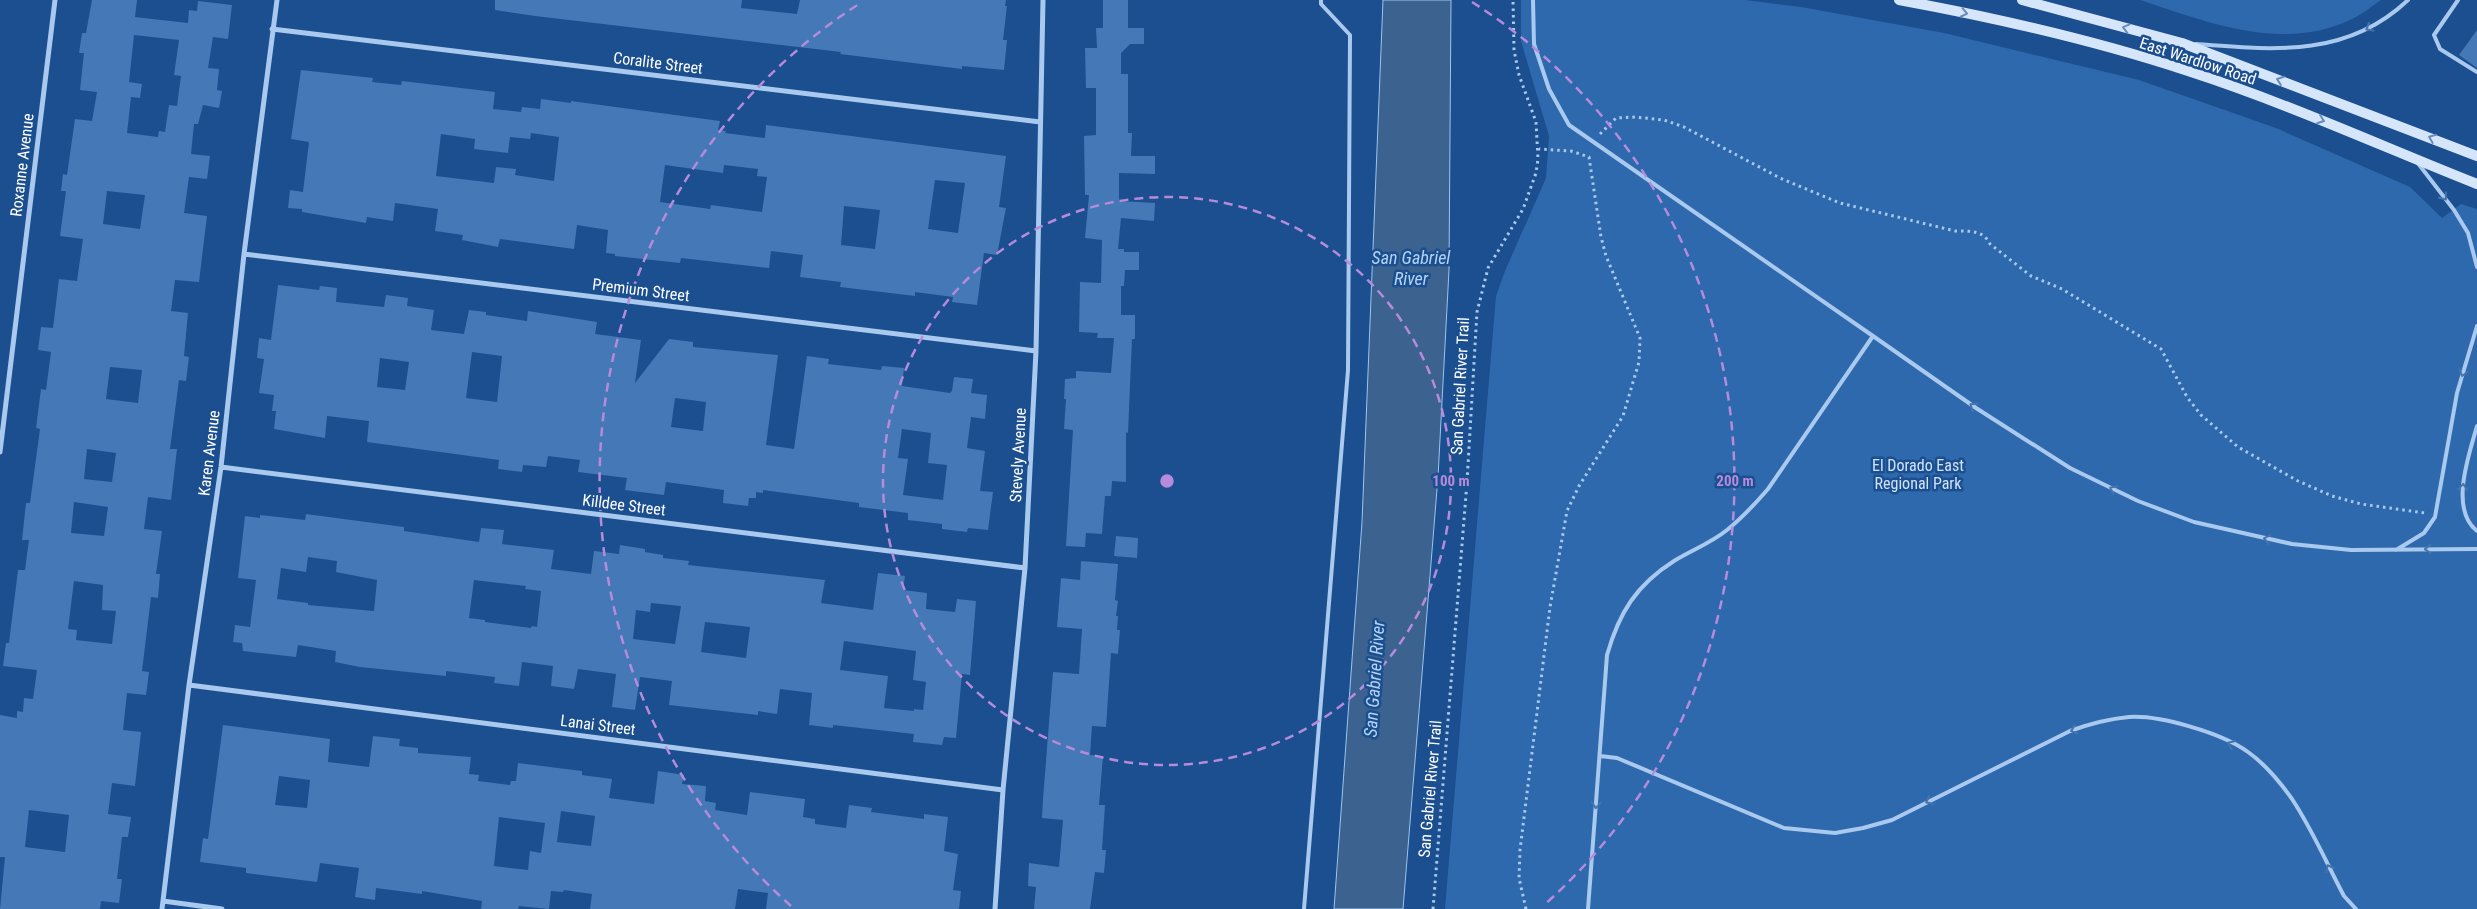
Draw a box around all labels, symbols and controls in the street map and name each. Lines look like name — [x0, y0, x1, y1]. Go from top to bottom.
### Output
one-way arrow — [1959, 7, 1968, 18]
one-way arrow — [2365, 22, 2374, 32]
one-way arrow — [2123, 23, 2131, 33]
street label: East Wardlow Road — [2137, 33, 2259, 89]
street label: Coralite Street — [612, 48, 704, 78]
one-way arrow — [2276, 75, 2285, 86]
street label: Roxanne Avenue — [6, 112, 38, 218]
one-way arrow — [2317, 114, 2325, 124]
one-way arrow — [2428, 134, 2437, 144]
one-way arrow — [2438, 191, 2446, 200]
water label: San Gabriel River — [1372, 247, 1451, 289]
street label: Premium Street — [591, 275, 691, 305]
street label: San Gabriel River Trail — [1447, 317, 1473, 455]
one-way arrow — [2459, 368, 2469, 377]
one-way arrow — [1969, 403, 1979, 412]
street label: Stevely Avenue — [1006, 407, 1030, 503]
street label: Karen Avenue — [194, 409, 224, 497]
park label: El Dorado East Regional Park — [1872, 456, 1964, 493]
centre of rings — [1158, 472, 1176, 490]
text: 100 m — [1432, 472, 1470, 490]
text: 200 m — [1716, 472, 1754, 490]
one-way arrow — [2458, 483, 2469, 491]
one-way arrow — [2109, 485, 2118, 495]
street label: Killdee Street — [581, 490, 667, 520]
one-way arrow — [2262, 534, 2271, 545]
one-way arrow — [2424, 544, 2432, 555]
water label: San Gabriel River — [1359, 619, 1389, 738]
street label: Lanai Street — [559, 711, 637, 739]
street label: San Gabriel River Trail — [1415, 720, 1445, 858]
one-way arrow — [2071, 724, 2079, 734]
one-way arrow — [2227, 739, 2236, 750]
one-way arrow — [1925, 795, 1934, 805]
one-way arrow — [1591, 801, 1602, 809]
one-way arrow — [2325, 865, 2335, 874]

